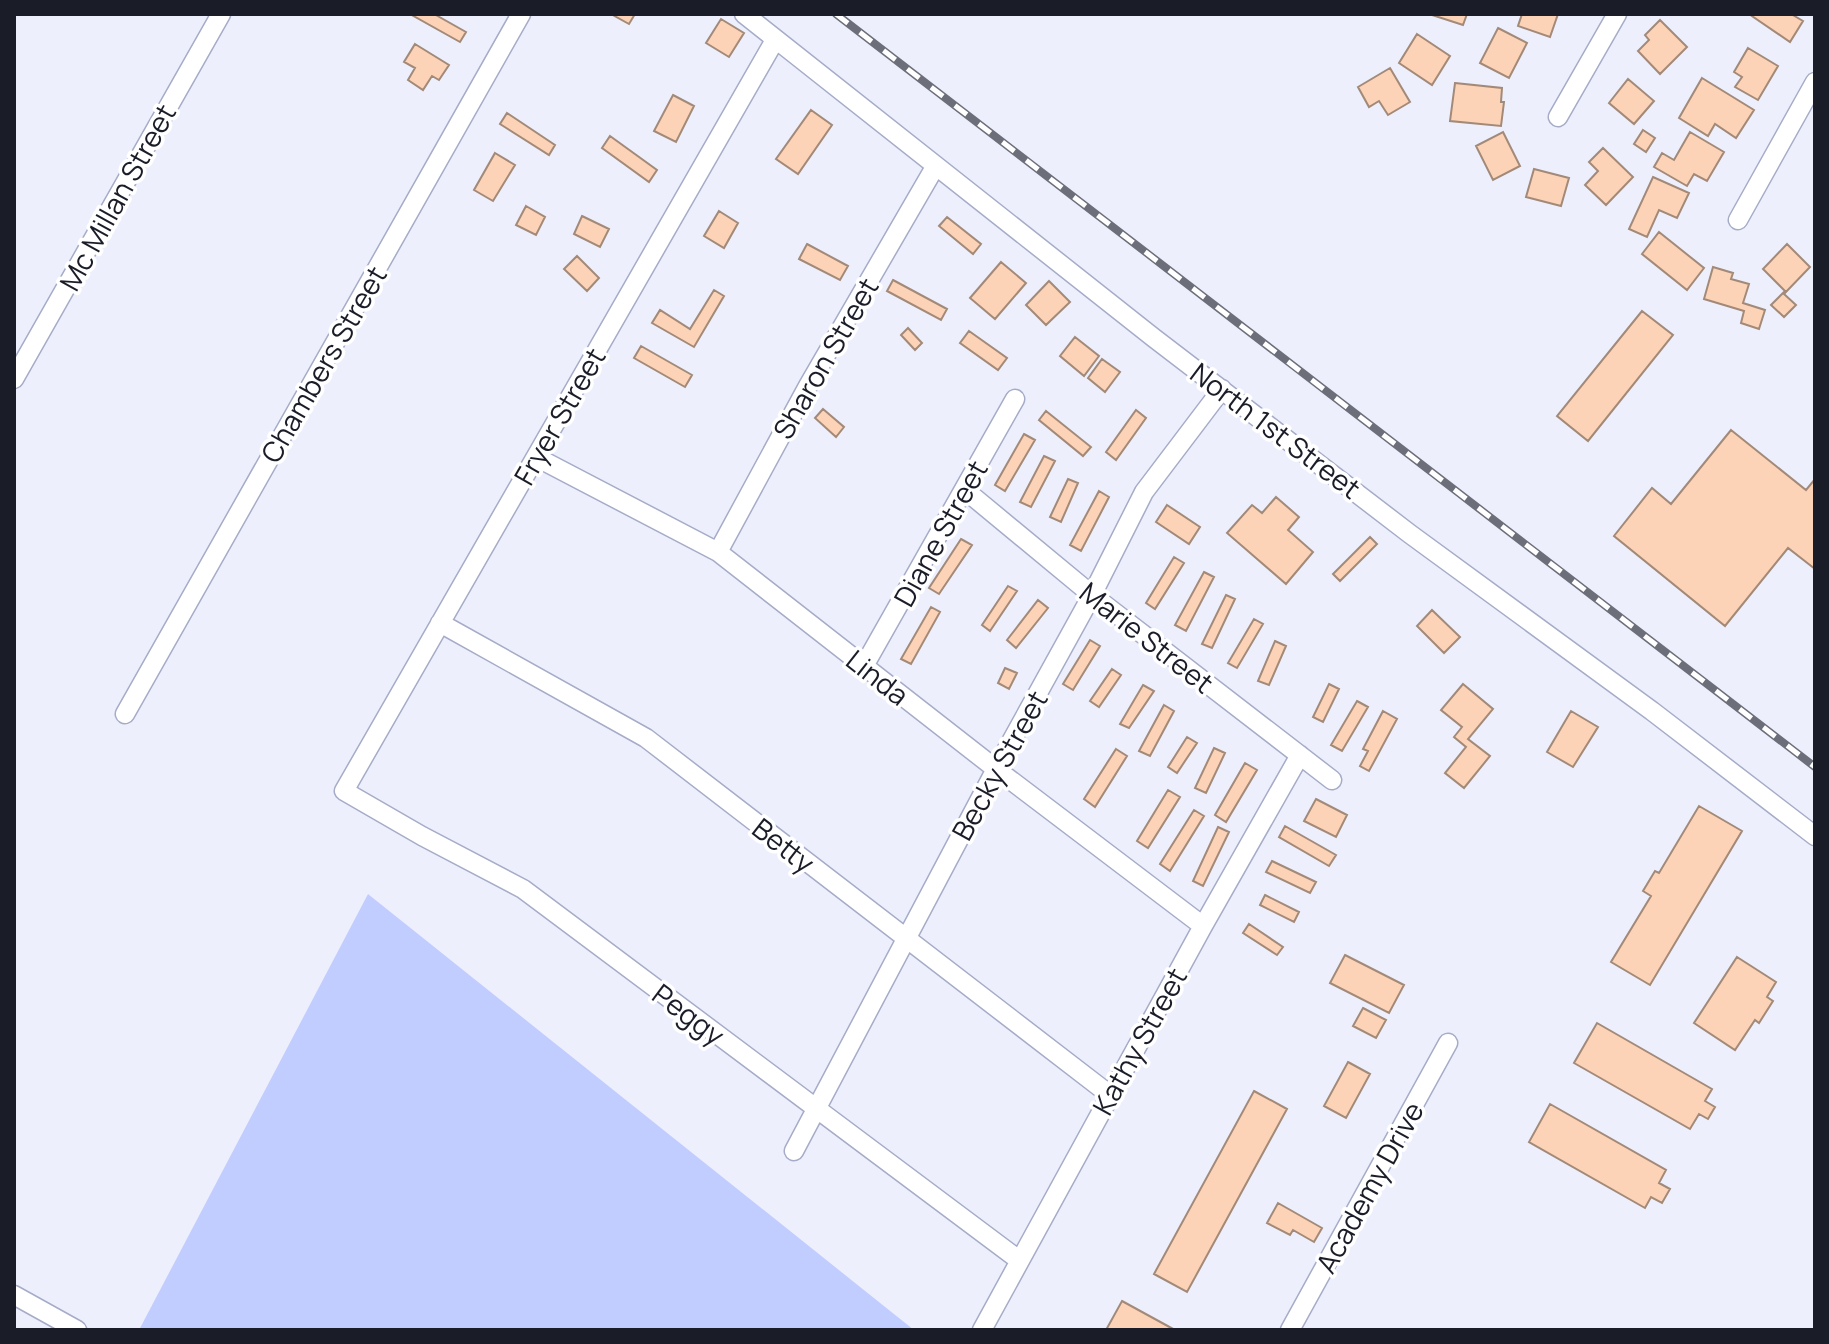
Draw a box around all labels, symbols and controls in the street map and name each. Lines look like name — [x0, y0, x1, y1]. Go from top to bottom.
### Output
street label: Mc Millan Street — [50, 97, 184, 297]
street label: Chambers Street — [251, 259, 395, 469]
street label: Sharon Street — [763, 270, 887, 446]
street label: Fryer Street — [504, 340, 614, 492]
street label: North 1st Street — [1183, 353, 1369, 507]
street label: Diane Street — [884, 453, 996, 613]
street label: Marie Street — [1072, 573, 1222, 701]
street label: Linda — [839, 641, 917, 713]
street label: Becky Street — [942, 683, 1056, 847]
street label: Betty — [745, 809, 823, 881]
street label: Kathy Street — [1083, 961, 1195, 1121]
street label: Peggy — [645, 974, 733, 1054]
street label: Academy Drive — [1306, 1095, 1432, 1279]

